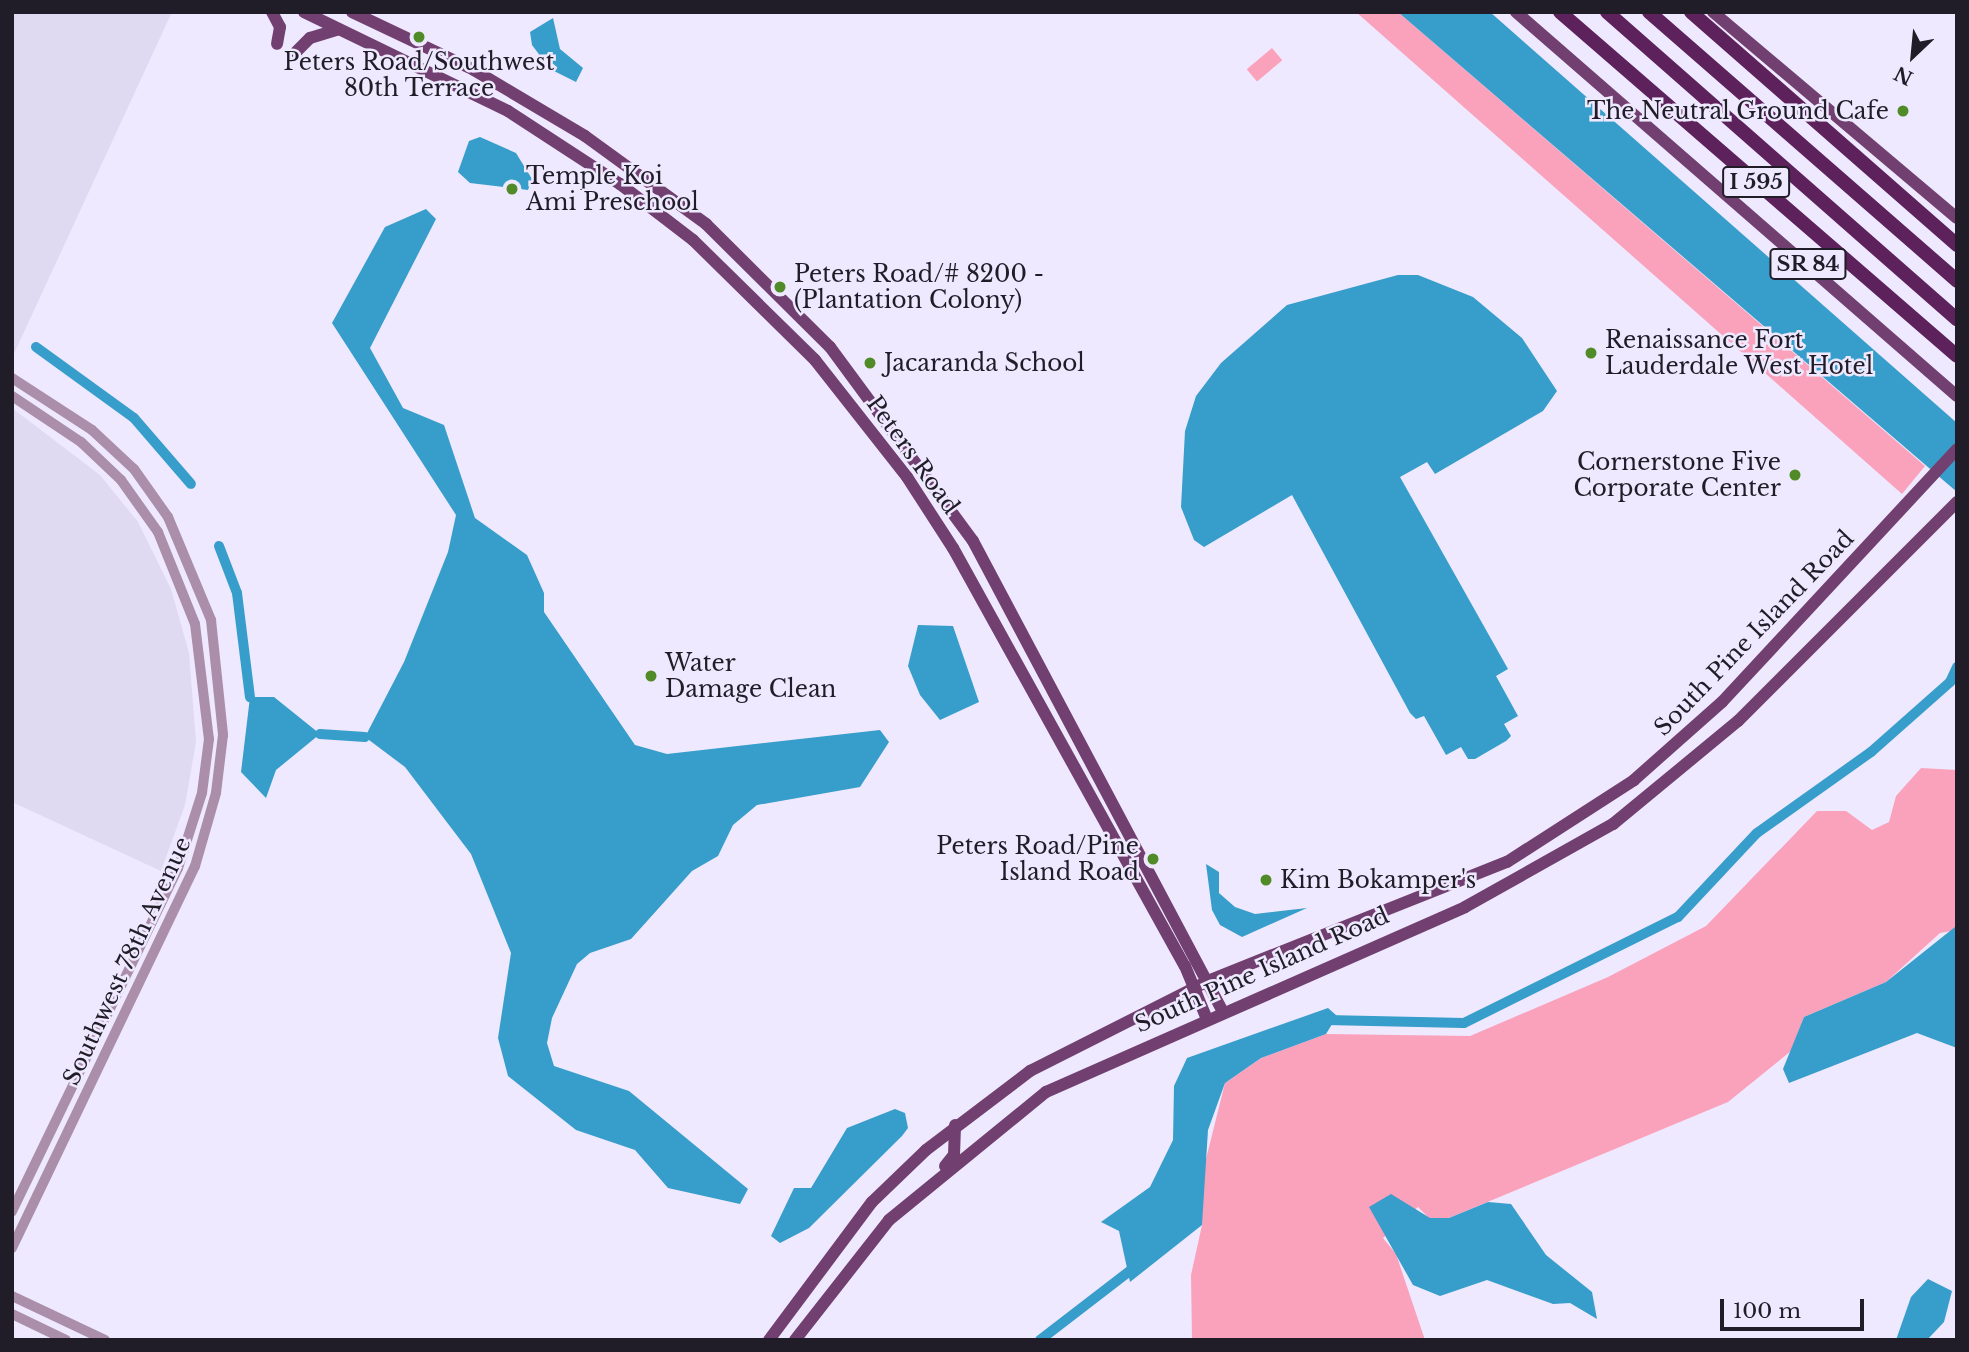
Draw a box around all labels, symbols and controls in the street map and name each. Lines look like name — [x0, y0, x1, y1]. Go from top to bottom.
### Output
north arrow — [1878, 21, 1948, 91]
marker: Peters Road/Southwest 80th Terrace — [411, 29, 427, 45]
place label: Peters Road/Southwest 80th Terrace — [284, 48, 554, 102]
text: N — [1891, 61, 1917, 90]
place label: The Neutral Ground Cafe — [1587, 97, 1889, 125]
marker: The Neutral Ground Cafe — [1895, 103, 1911, 119]
place label: Temple Koi Ami Preschool — [526, 162, 699, 216]
road number: I 595 — [1721, 164, 1791, 200]
marker: Temple Koi Ami Preschool — [504, 181, 520, 197]
road number: SR 84 — [1768, 246, 1848, 282]
place label: Peters Road/# 8200 - (Plantation Colony) — [794, 260, 1044, 314]
marker: Peters Road/# 8200 - (Plantation Colony) — [772, 279, 788, 295]
place label: Renaissance Fort Lauderdale West Hotel — [1605, 326, 1874, 380]
marker: Renaissance Fort Lauderdale West Hotel — [1583, 345, 1599, 361]
place label: Jacaranda School — [884, 349, 1085, 377]
marker: Jacaranda School — [862, 355, 878, 371]
street label: Peters Road — [861, 391, 965, 519]
place label: Cornerstone Five Corporate Center — [1573, 448, 1781, 502]
marker: Cornerstone Five Corporate Center — [1787, 467, 1803, 483]
street label: South Pine Island Road — [1649, 525, 1859, 741]
place label: Water Damage Clean — [665, 649, 836, 703]
marker: Water Damage Clean — [643, 668, 659, 684]
street label: Southwest 78th Avenue — [57, 832, 197, 1090]
place label: Peters Road/Pine Island Road — [936, 832, 1139, 886]
marker: Peters Road/Pine Island Road — [1145, 851, 1161, 867]
place label: Kim Bokamper's — [1280, 866, 1476, 894]
marker: Kim Bokamper's — [1258, 872, 1274, 888]
street label: South Pine Island Road — [1131, 901, 1393, 1039]
scale bar — [1724, 1286, 1868, 1330]
text: 100 m — [1733, 1298, 1801, 1324]

